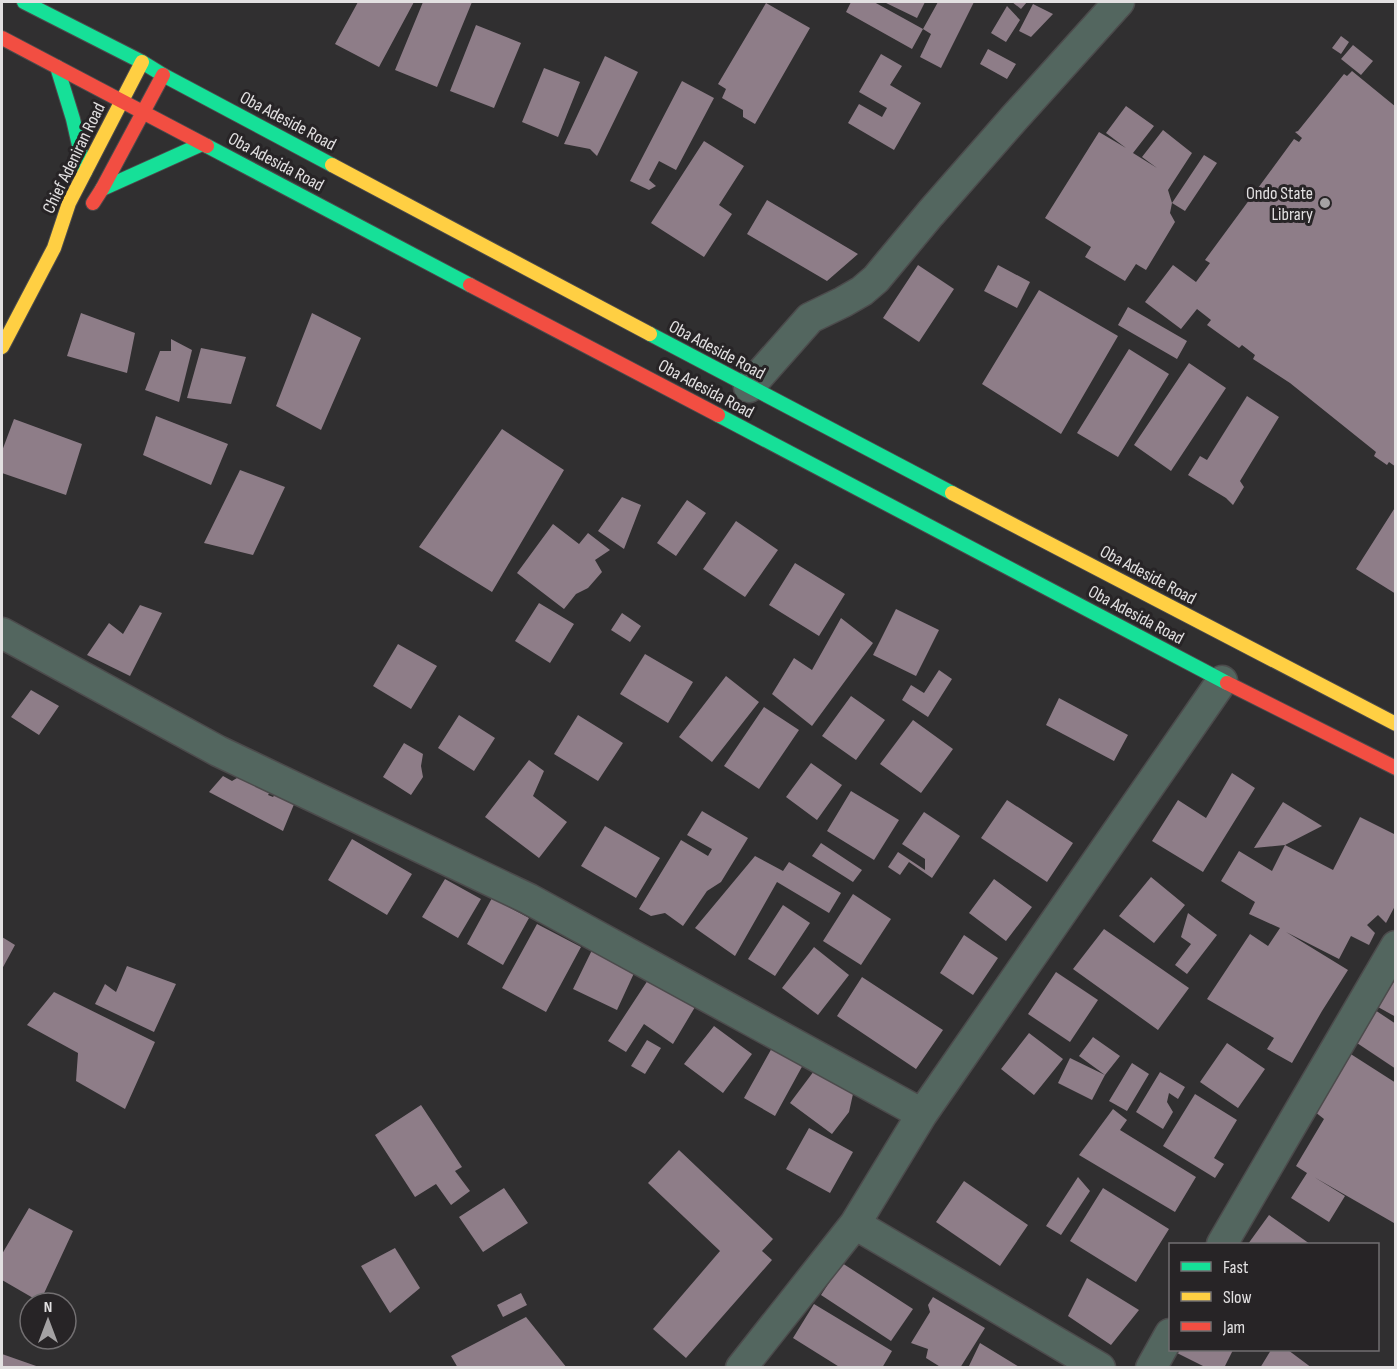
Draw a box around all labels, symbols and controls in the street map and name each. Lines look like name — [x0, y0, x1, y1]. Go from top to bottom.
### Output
street label: Oba Adeside Road — [236, 87, 340, 155]
street label: Chief Adeniran Road — [38, 99, 110, 217]
street label: Oba Adesida Road — [225, 128, 327, 196]
place label: Ondo State Library — [1246, 183, 1313, 225]
marker: Ondo State Library — [1318, 196, 1332, 210]
street label: Oba Adeside Road — [665, 316, 769, 384]
street label: Oba Adesida Road — [655, 355, 757, 423]
street label: Oba Adeside Road — [1096, 541, 1200, 609]
street label: Oba Adesida Road — [1085, 581, 1187, 649]
legend — [1169, 1243, 1379, 1351]
text: Fast — [1223, 1257, 1249, 1278]
text: Slow — [1223, 1287, 1252, 1308]
north arrow — [18, 1291, 78, 1351]
text: N — [44, 1298, 52, 1317]
text: Jam — [1222, 1317, 1245, 1338]

